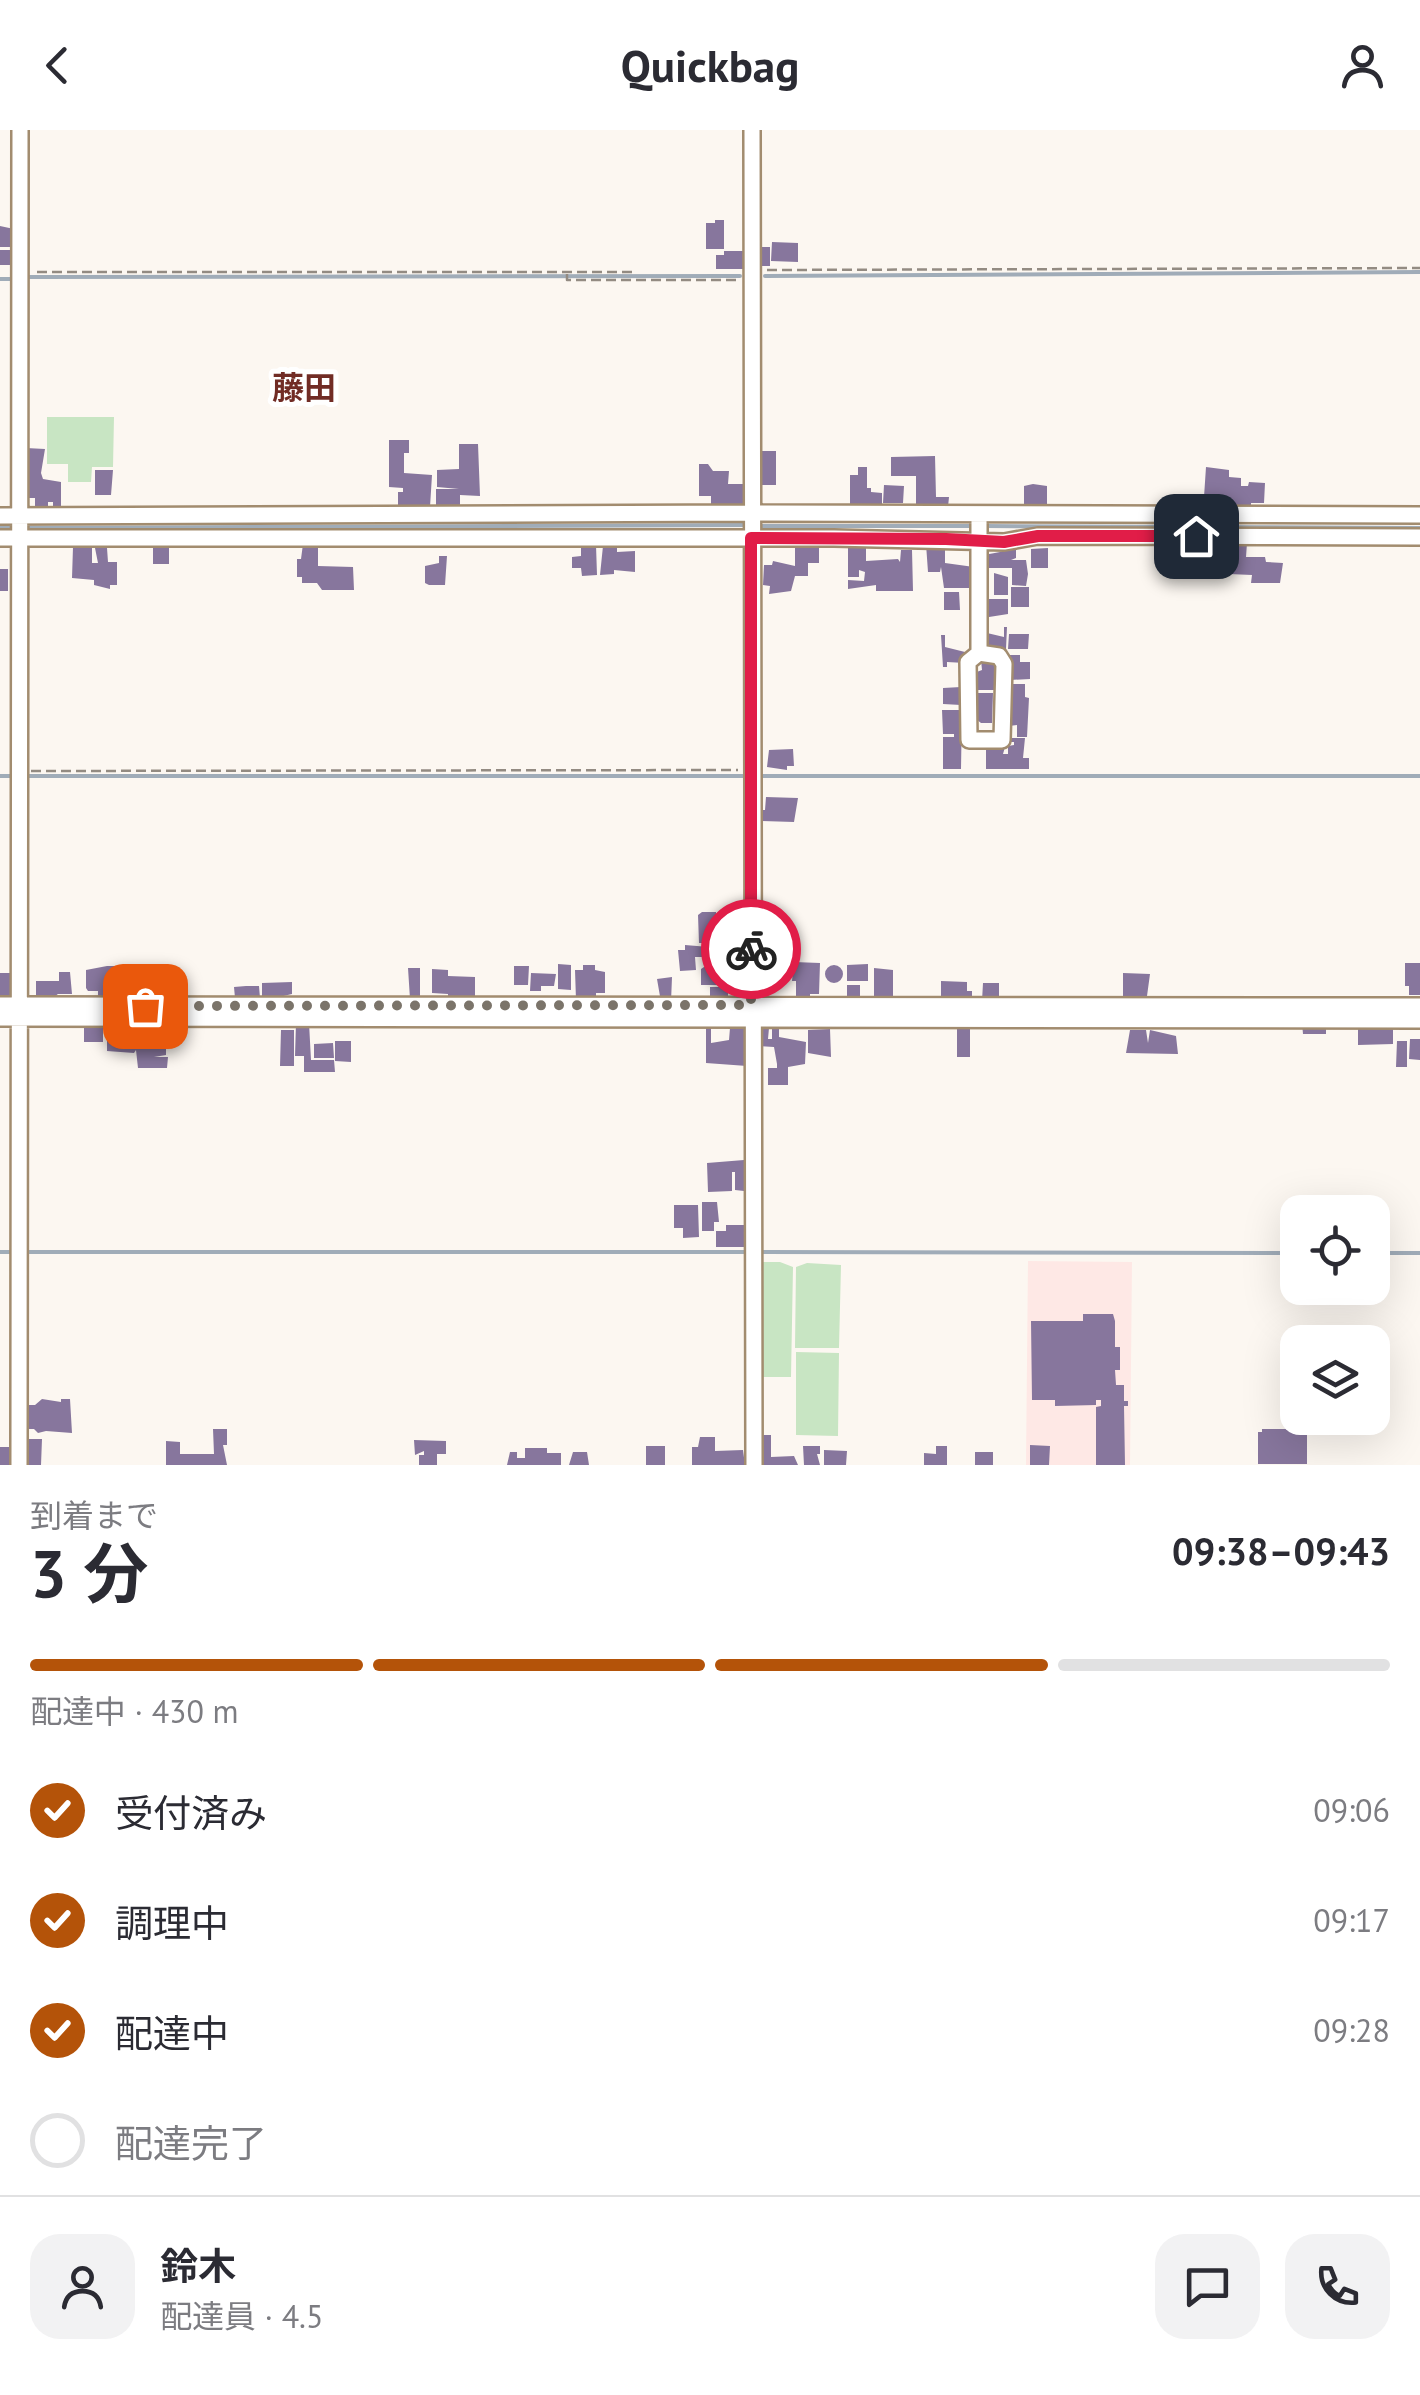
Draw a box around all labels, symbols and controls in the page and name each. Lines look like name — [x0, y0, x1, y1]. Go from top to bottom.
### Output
text: Quickbag — [621, 36, 799, 94]
icon: back — [30, 38, 85, 93]
icon: person — [1335, 38, 1390, 93]
district label: 藤田 — [272, 366, 336, 408]
pin — [1154, 494, 1239, 579]
icon: home — [1169, 509, 1224, 564]
courier — [701, 899, 801, 999]
icon: bike — [724, 922, 779, 977]
pin — [103, 964, 188, 1049]
icon: bag — [118, 979, 173, 1034]
map controls — [1280, 1195, 1390, 1435]
button: locate — [1280, 1195, 1390, 1305]
button: layers — [1280, 1325, 1390, 1435]
text: 到着まで — [30, 1494, 158, 1536]
text: 09:38–09:43 — [1172, 1526, 1390, 1575]
text: 3 分 — [30, 1531, 148, 1615]
text: 配達中 · 430 m — [30, 1690, 238, 1732]
icon: check — [30, 1783, 85, 1838]
text: 受付済み — [115, 1788, 267, 1837]
text: 09:06 — [1313, 1789, 1390, 1831]
icon: check — [30, 1893, 85, 1948]
text: 調理中 — [115, 1898, 229, 1947]
text: 09:17 — [1313, 1899, 1390, 1941]
icon: check — [30, 2003, 85, 2058]
text: 配達中 — [115, 2008, 229, 2057]
text: 09:28 — [1313, 2009, 1390, 2051]
text: 配達完了 — [115, 2118, 267, 2167]
button: person — [30, 2234, 135, 2339]
button: chat — [1155, 2234, 1260, 2339]
button: phone — [1285, 2234, 1390, 2339]
text: 鈴木 — [160, 2241, 236, 2290]
text: 配達員 · 4.5 — [160, 2295, 323, 2337]

